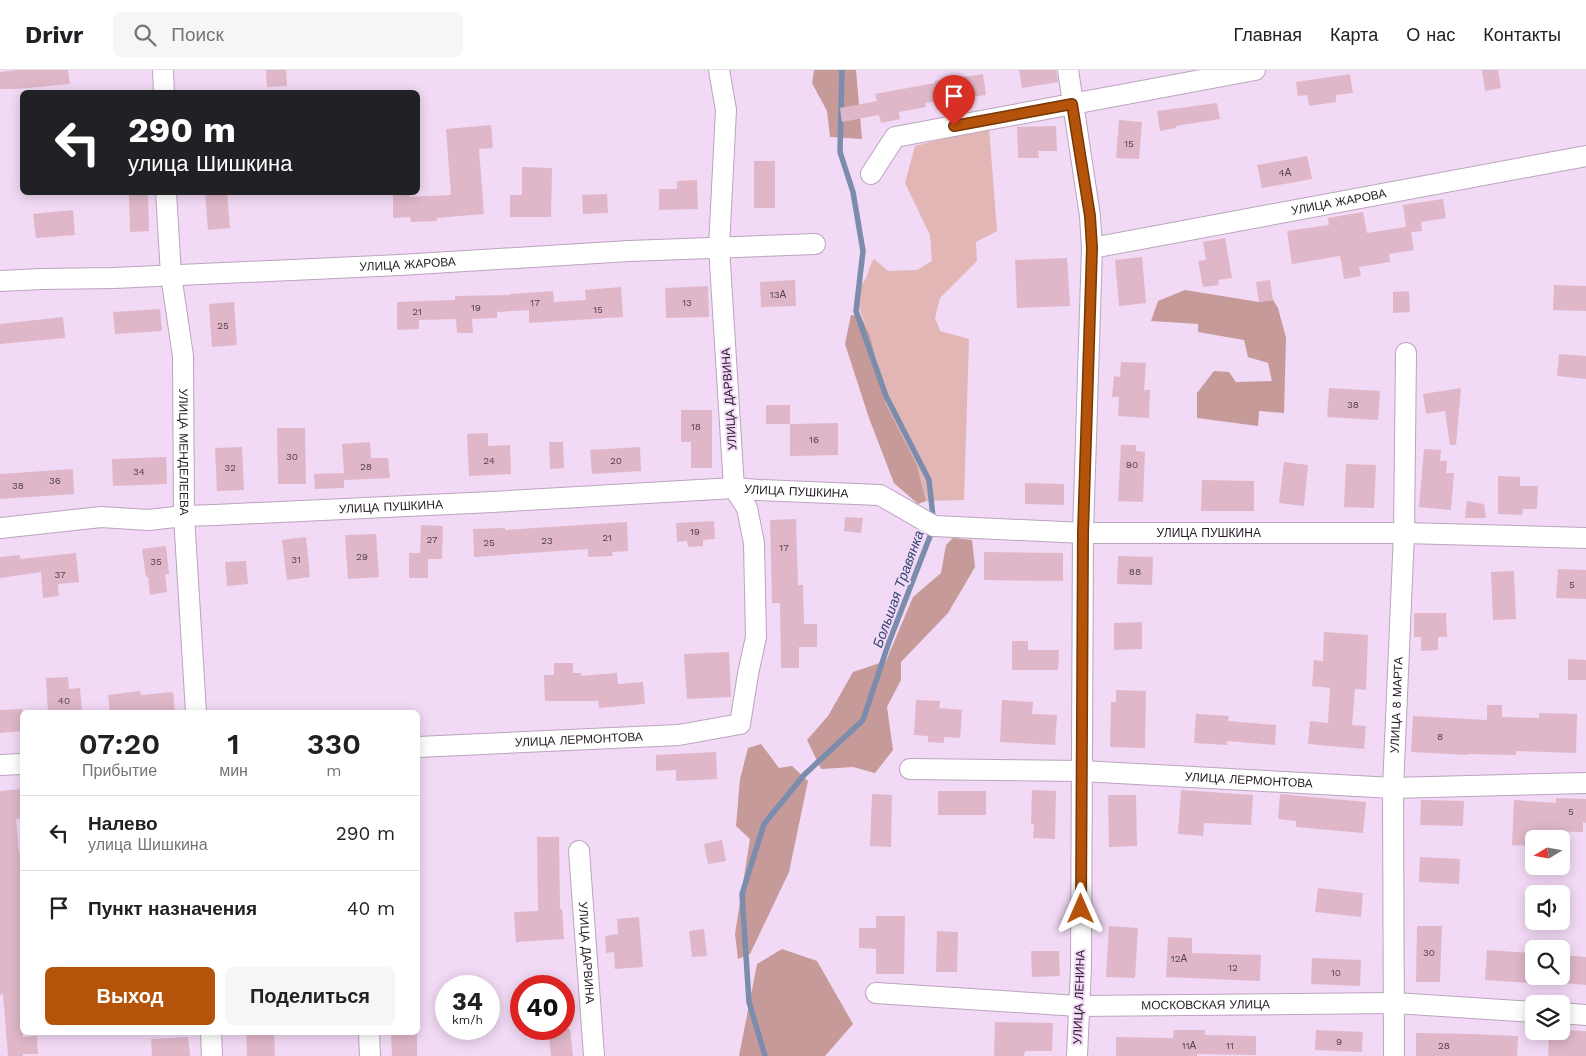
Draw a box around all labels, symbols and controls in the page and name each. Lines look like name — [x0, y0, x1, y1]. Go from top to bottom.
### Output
search box — [113, 12, 463, 57]
text: Drivr — [25, 21, 83, 49]
icon: search — [131, 21, 159, 49]
text: Поиск — [171, 23, 224, 46]
text: Главная — [1233, 24, 1302, 45]
text: Карта — [1330, 24, 1378, 45]
text: О нас — [1406, 24, 1455, 45]
text: Контакты — [1483, 24, 1561, 45]
pin — [933, 75, 975, 126]
icon: arrive — [940, 82, 968, 110]
text: 290 m — [128, 109, 236, 151]
icon: left — [45, 110, 110, 175]
house number: 15 — [1124, 138, 1134, 149]
text: улица Шишкина — [128, 151, 292, 176]
house number: 4А — [1279, 167, 1292, 178]
street label: УЛИЦА ЖАРОВА — [1290, 186, 1388, 218]
street label: УЛИЦА ЖАРОВА — [359, 255, 456, 274]
house number: 13А — [770, 289, 787, 300]
house number: 17 — [530, 297, 540, 308]
house number: 13 — [682, 297, 692, 308]
house number: 19 — [471, 302, 481, 313]
house number: 15 — [593, 304, 603, 315]
house number: 21 — [412, 306, 422, 317]
house number: 25 — [217, 320, 229, 331]
street label: УЛИЦА ДАРВИНА — [718, 348, 740, 450]
street label: УЛИЦА МЕНДЕЛЕЕВА — [176, 388, 191, 516]
house number: 38 — [1347, 399, 1359, 410]
house number: 18 — [691, 421, 701, 432]
house number: 16 — [809, 434, 819, 445]
house number: 30 — [286, 451, 298, 462]
house number: 24 — [483, 455, 495, 466]
house number: 20 — [610, 455, 622, 466]
house number: 90 — [1126, 459, 1138, 470]
house number: 28 — [360, 461, 372, 472]
house number: 32 — [224, 462, 236, 473]
house number: 34 — [133, 466, 145, 477]
house number: 36 — [49, 475, 61, 486]
house number: 38 — [12, 480, 24, 491]
street label: УЛИЦА ПУШКИНА — [744, 482, 849, 501]
street label: УЛИЦА ПУШКИНА — [338, 497, 443, 516]
house number: 19 — [690, 526, 700, 537]
street label: УЛИЦА ПУШКИНА — [1157, 526, 1261, 540]
water label: Большая Травянка — [869, 528, 927, 650]
house number: 21 — [602, 532, 612, 543]
house number: 27 — [426, 534, 438, 545]
house number: 23 — [541, 535, 553, 546]
house number: 25 — [483, 537, 495, 548]
house number: 17 — [779, 542, 789, 553]
house number: 29 — [356, 551, 368, 562]
house number: 31 — [291, 554, 301, 565]
house number: 35 — [150, 556, 162, 567]
house number: 88 — [1129, 566, 1141, 577]
house number: 37 — [54, 569, 66, 580]
house number: 5 — [1569, 579, 1575, 590]
street label: УЛИЦА 8 МАРТА — [1388, 656, 1406, 754]
house number: 40 — [58, 695, 70, 706]
text: 07:20 — [79, 726, 160, 761]
text: 1 — [227, 726, 240, 761]
text: 330 — [307, 726, 361, 761]
street label: УЛИЦА ЛЕРМОНТОВА — [514, 730, 643, 750]
house number: 8 — [1437, 731, 1443, 742]
text: Прибытие — [82, 761, 157, 780]
text: мин — [219, 761, 248, 780]
text: m — [326, 761, 342, 780]
street label: УЛИЦА ЛЕРМОНТОВА — [1184, 770, 1313, 791]
house number: 5 — [1568, 806, 1574, 817]
text: Налево — [88, 812, 158, 835]
icon: left — [45, 819, 73, 847]
text: 290 m — [336, 822, 395, 845]
north arrow — [1525, 830, 1570, 875]
map controls — [1525, 830, 1570, 1040]
text: улица Шишкина — [88, 835, 208, 854]
position arrow — [1054, 882, 1106, 934]
button: sound — [1525, 885, 1570, 930]
icon: arrive — [45, 894, 73, 922]
text: Пункт назначения — [88, 897, 257, 920]
text: 40 m — [347, 897, 395, 920]
street label: УЛИЦА ДАРВИНА — [576, 901, 597, 1004]
button: search — [1525, 940, 1570, 985]
house number: 30 — [1423, 947, 1435, 958]
street label: УЛИЦА ЛЕНИНА — [1070, 950, 1088, 1044]
house number: 12А — [1171, 953, 1188, 964]
house number: 12 — [1228, 962, 1238, 973]
button: Выход — [45, 967, 215, 1025]
button: Поделиться — [225, 967, 395, 1025]
house number: 10 — [1331, 967, 1341, 978]
speed limit sign: 40 — [510, 975, 575, 1040]
text: 34 — [452, 987, 483, 1016]
button: layers — [1525, 995, 1570, 1040]
street label: МОСКОВСКАЯ УЛИЦА — [1141, 997, 1270, 1012]
text: km/h — [452, 1013, 483, 1027]
house number: 9 — [1336, 1036, 1342, 1047]
house number: 11А — [1182, 1040, 1197, 1051]
house number: 11 — [1226, 1040, 1234, 1051]
house number: 28 — [1438, 1040, 1450, 1051]

